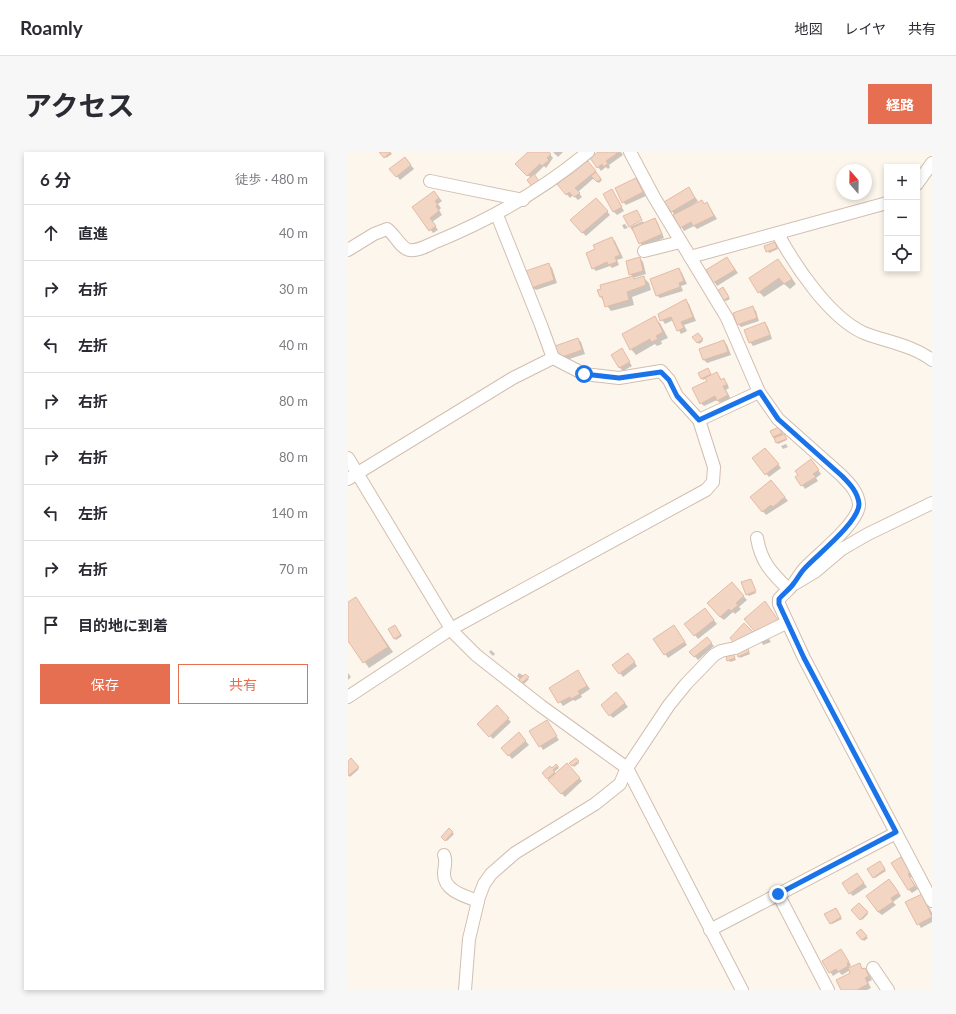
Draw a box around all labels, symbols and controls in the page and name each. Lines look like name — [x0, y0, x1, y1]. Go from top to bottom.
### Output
text: Roamly — [20, 16, 83, 39]
text: 地図 — [794, 20, 822, 37]
text: レイヤ — [844, 20, 886, 37]
text: 共有 — [908, 20, 936, 37]
button: 経路 — [868, 84, 932, 124]
text: アクセス — [24, 88, 135, 122]
north arrow — [836, 164, 872, 200]
map controls — [884, 164, 920, 272]
button: + — [884, 164, 920, 200]
text: 6 分 — [40, 169, 71, 190]
text: 徒歩 · 480 m — [235, 171, 308, 187]
button: − — [884, 200, 920, 236]
icon: ahead — [40, 222, 62, 244]
text: 直進 — [78, 224, 108, 242]
text: 40 m — [279, 225, 308, 241]
button: locate — [884, 236, 920, 272]
icon: right — [40, 278, 62, 300]
text: 右折 — [78, 280, 108, 298]
text: 30 m — [279, 281, 308, 297]
icon: left — [40, 334, 62, 356]
text: 左折 — [78, 336, 108, 354]
text: 40 m — [279, 337, 308, 353]
route start — [575, 365, 593, 383]
icon: right — [40, 390, 62, 412]
text: 右折 — [78, 392, 108, 410]
text: 80 m — [279, 393, 308, 409]
icon: right — [40, 446, 62, 468]
text: 右折 — [78, 448, 108, 466]
text: 80 m — [279, 449, 308, 465]
icon: left — [40, 502, 62, 524]
text: 左折 — [78, 504, 108, 522]
text: 140 m — [271, 505, 308, 521]
icon: right — [40, 558, 62, 580]
text: 右折 — [78, 560, 108, 578]
text: 70 m — [279, 561, 308, 577]
icon: arrive — [40, 614, 62, 636]
text: 目的地に到着 — [78, 616, 168, 634]
button: 保存 — [40, 664, 170, 704]
button: 共有 — [178, 664, 308, 704]
route end — [769, 885, 787, 903]

